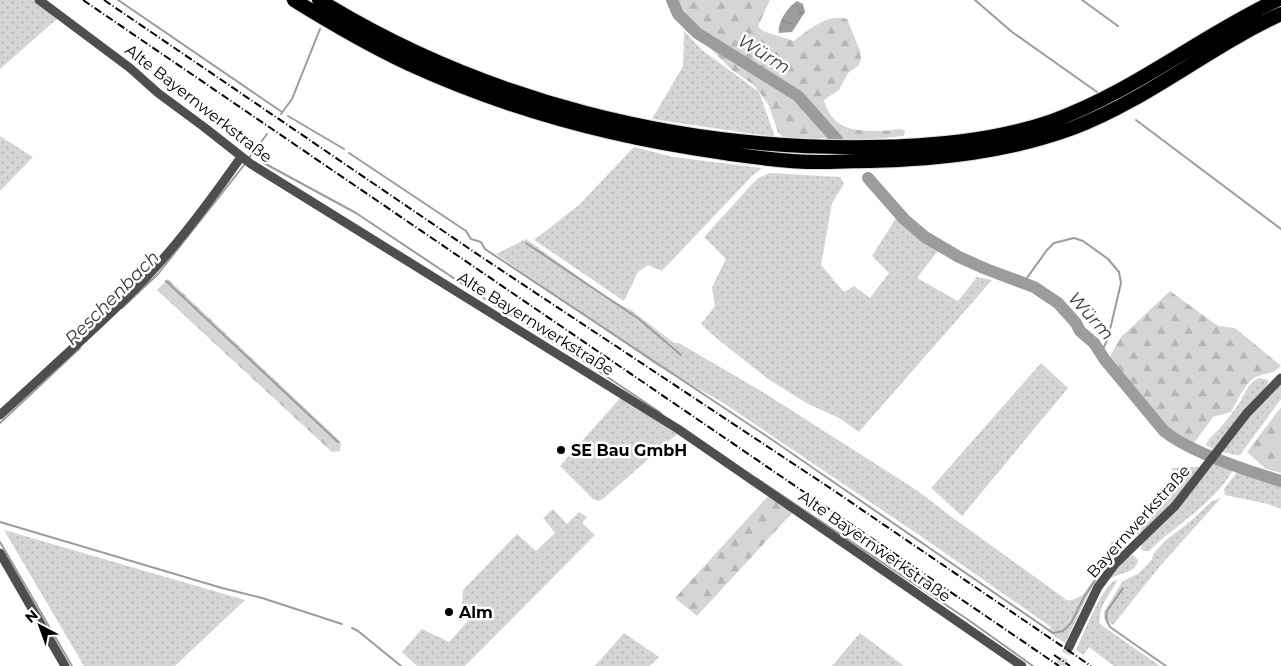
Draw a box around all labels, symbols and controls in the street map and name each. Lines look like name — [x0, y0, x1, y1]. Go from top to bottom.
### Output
water label: Würm — [734, 29, 794, 79]
street label: Alte Bayernwerkstraße — [122, 40, 276, 167]
water label: Reschenbach — [60, 246, 164, 350]
street label: Alte Bayernwerkstraße — [454, 267, 617, 379]
water label: Würm — [1064, 287, 1118, 345]
place label: SE Bau GmbH — [571, 441, 687, 460]
marker: SE Bau GmbH — [555, 444, 567, 456]
street label: Bayernwerkstraße — [1083, 461, 1194, 582]
street label: Alte Bayernwerkstraße — [795, 487, 954, 606]
north arrow — [15, 601, 65, 651]
place label: Alm — [458, 603, 493, 622]
text: N — [21, 606, 42, 627]
marker: Alm — [443, 606, 455, 618]

